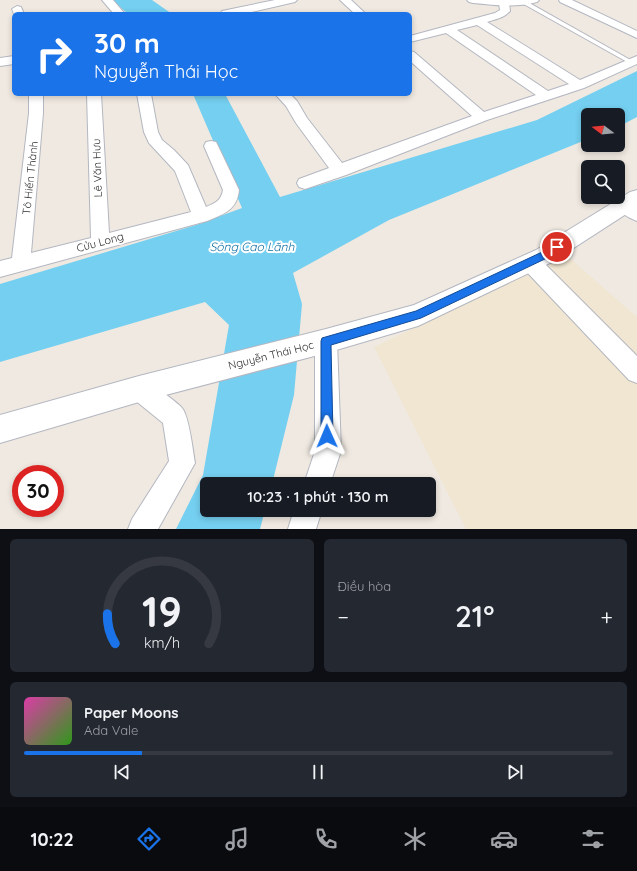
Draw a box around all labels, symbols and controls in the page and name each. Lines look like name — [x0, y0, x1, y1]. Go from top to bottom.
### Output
text: 30 m — [94, 25, 160, 60]
icon: right — [28, 28, 80, 80]
text: Nguyễn Thái Học — [94, 60, 238, 83]
north arrow — [581, 108, 625, 152]
map controls — [581, 108, 625, 204]
street label: Lê Văn Hưu — [89, 138, 105, 198]
street label: Tô Hiến Thành — [19, 140, 41, 216]
button: search — [581, 160, 625, 204]
street label: Cửu Long — [75, 229, 125, 255]
pin — [540, 230, 574, 264]
icon: arrive — [546, 236, 568, 258]
water label: Sông Cao Lãnh — [210, 239, 295, 254]
street label: Nguyễn Thái Học — [227, 337, 316, 372]
position arrow — [306, 415, 348, 457]
speed limit sign: 30 — [12, 465, 64, 517]
text: 10:23 · 1 phút · 130 m — [247, 487, 389, 506]
text: Điều hòa — [338, 578, 391, 594]
text: 19 — [142, 584, 182, 636]
text: 21° — [455, 597, 495, 635]
text: − — [338, 603, 349, 631]
text: + — [601, 603, 613, 631]
text: km/h — [144, 633, 180, 651]
text: Paper Moons — [84, 703, 179, 722]
text: Ada Vale — [84, 722, 138, 738]
icon: previous — [111, 761, 133, 783]
icon: pause — [307, 761, 329, 783]
icon: next — [504, 761, 526, 783]
icon: directions — [135, 825, 163, 853]
icon: music — [223, 825, 251, 853]
icon: phone — [312, 825, 340, 853]
icon: climate — [401, 825, 429, 853]
icon: car — [490, 825, 518, 853]
icon: filters — [579, 825, 607, 853]
text: 10:22 — [30, 828, 74, 851]

